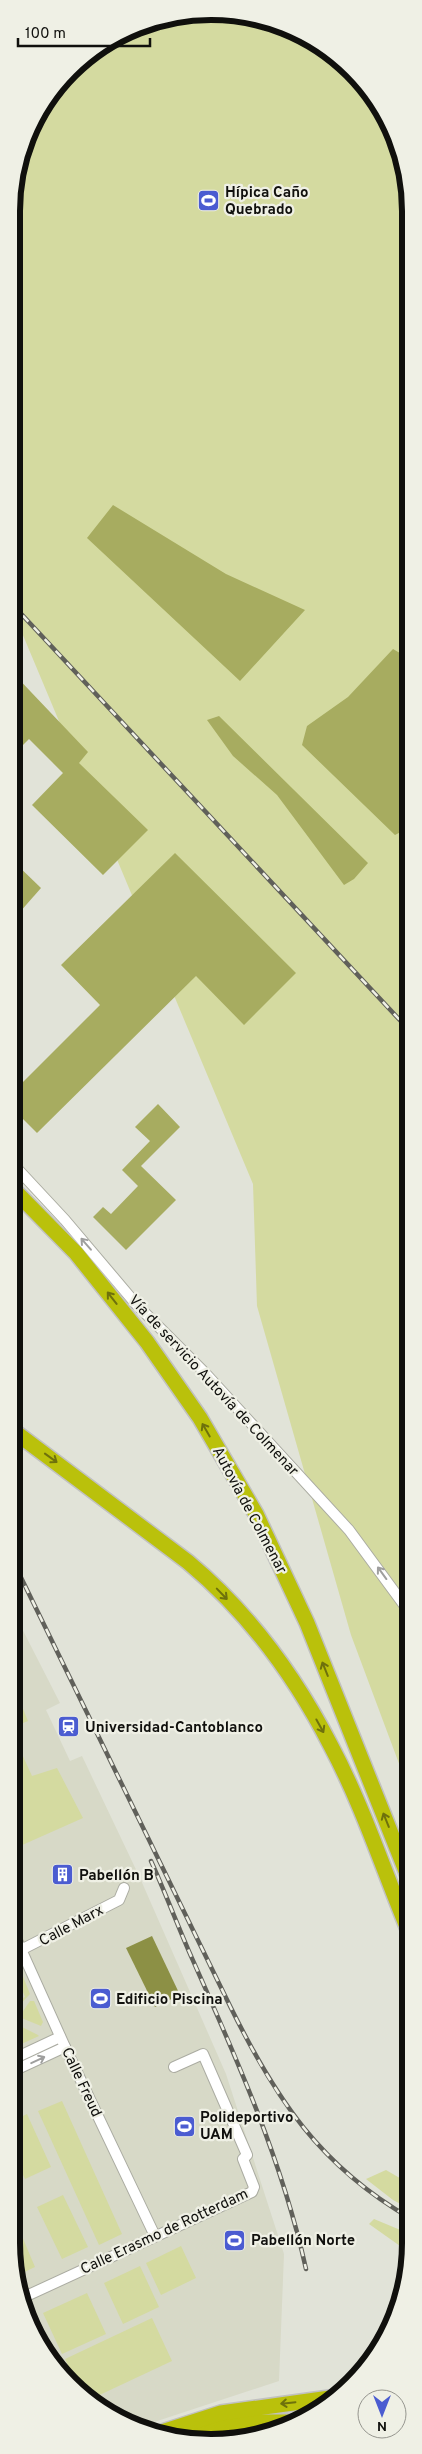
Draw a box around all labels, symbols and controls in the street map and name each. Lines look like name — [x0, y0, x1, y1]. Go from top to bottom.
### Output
scale bar — [18, 15, 150, 47]
text: 100 m — [25, 25, 66, 44]
place label: Hípica Caño Quebrado — [225, 184, 309, 220]
sports icon: Hípica Caño Quebrado — [197, 189, 221, 213]
one-way arrow — [81, 1238, 92, 1251]
street label: Vía de servicio Autovía de Colmenar — [124, 1291, 302, 1481]
one-way arrow — [106, 1292, 117, 1305]
one-way arrow — [201, 1423, 211, 1437]
street label: Autovía de Colmenar — [207, 1444, 290, 1578]
one-way arrow — [44, 1453, 58, 1463]
one-way arrow — [377, 1566, 387, 1580]
one-way arrow — [216, 1588, 228, 1600]
one-way arrow — [320, 1662, 329, 1677]
station icon: Universidad-Cantoblanco — [57, 1715, 81, 1739]
place label: Universidad-Cantoblanco — [85, 1719, 263, 1738]
one-way arrow — [316, 1719, 326, 1733]
one-way arrow — [380, 1813, 390, 1828]
building icon: Pabellón B — [51, 1863, 75, 1887]
place label: Pabellón B — [79, 1867, 154, 1886]
street label: Calle Marx — [36, 1901, 107, 1951]
sports icon: Edificio Piscina — [88, 1987, 112, 2011]
place label: Edificio Piscina — [116, 1991, 223, 2010]
street label: Calle Freud — [56, 2045, 105, 2120]
one-way arrow — [30, 2055, 45, 2064]
place label: Polideportivo UAM — [200, 2109, 294, 2145]
sports icon: Polideportivo UAM — [172, 2114, 196, 2138]
street label: Calle Erasmo de Rotterdam — [78, 2185, 252, 2280]
sports icon: Pabellón Norte — [223, 2228, 247, 2252]
place label: Pabellón Norte — [251, 2232, 355, 2251]
north arrow — [357, 2389, 407, 2439]
one-way arrow — [281, 2398, 297, 2408]
text: N — [377, 2417, 387, 2434]

